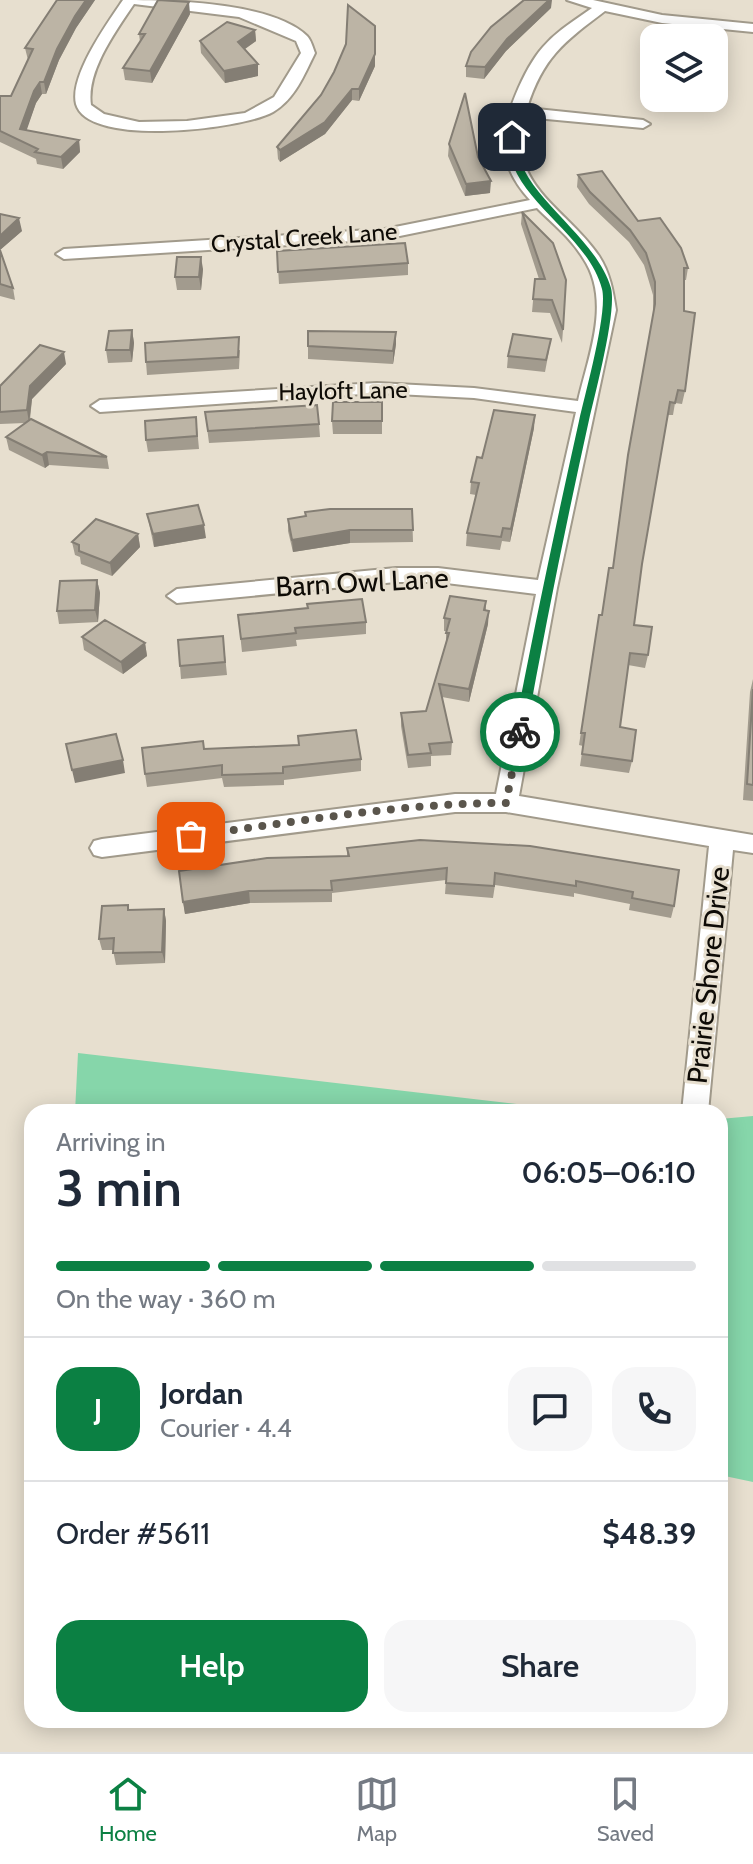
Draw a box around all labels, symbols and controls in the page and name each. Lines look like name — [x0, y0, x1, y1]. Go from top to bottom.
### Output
map controls — [640, 24, 728, 112]
button: layers — [640, 24, 728, 112]
pin — [478, 103, 546, 171]
icon: home — [490, 115, 534, 159]
street label: Crystal Creek Lane — [210, 217, 398, 258]
street label: Hayloft Lane — [278, 375, 408, 406]
street label: Barn Owl Lane — [275, 560, 449, 604]
courier — [480, 692, 560, 772]
icon: bike — [498, 710, 542, 754]
pin — [157, 802, 225, 870]
icon: bag — [169, 814, 213, 858]
street label: Prairie Shore Drive — [680, 865, 736, 1085]
text: Arriving in — [56, 1126, 166, 1158]
text: 06:05–06:10 — [522, 1154, 696, 1191]
text: 3 min — [56, 1156, 182, 1219]
text: On the way · 360 m — [56, 1283, 276, 1315]
button: chat — [508, 1367, 592, 1451]
button: phone — [612, 1367, 696, 1451]
text: Jordan — [160, 1375, 243, 1412]
text: J — [94, 1391, 102, 1428]
text: Courier · 4.4 — [160, 1412, 292, 1444]
text: Order #5611 — [56, 1515, 210, 1552]
text: $48.39 — [602, 1515, 696, 1552]
button: Help — [56, 1620, 368, 1712]
button: Share — [384, 1620, 696, 1712]
tab: Home — [99, 1772, 157, 1847]
tab: Map — [355, 1772, 399, 1847]
tab: Saved — [597, 1772, 654, 1847]

